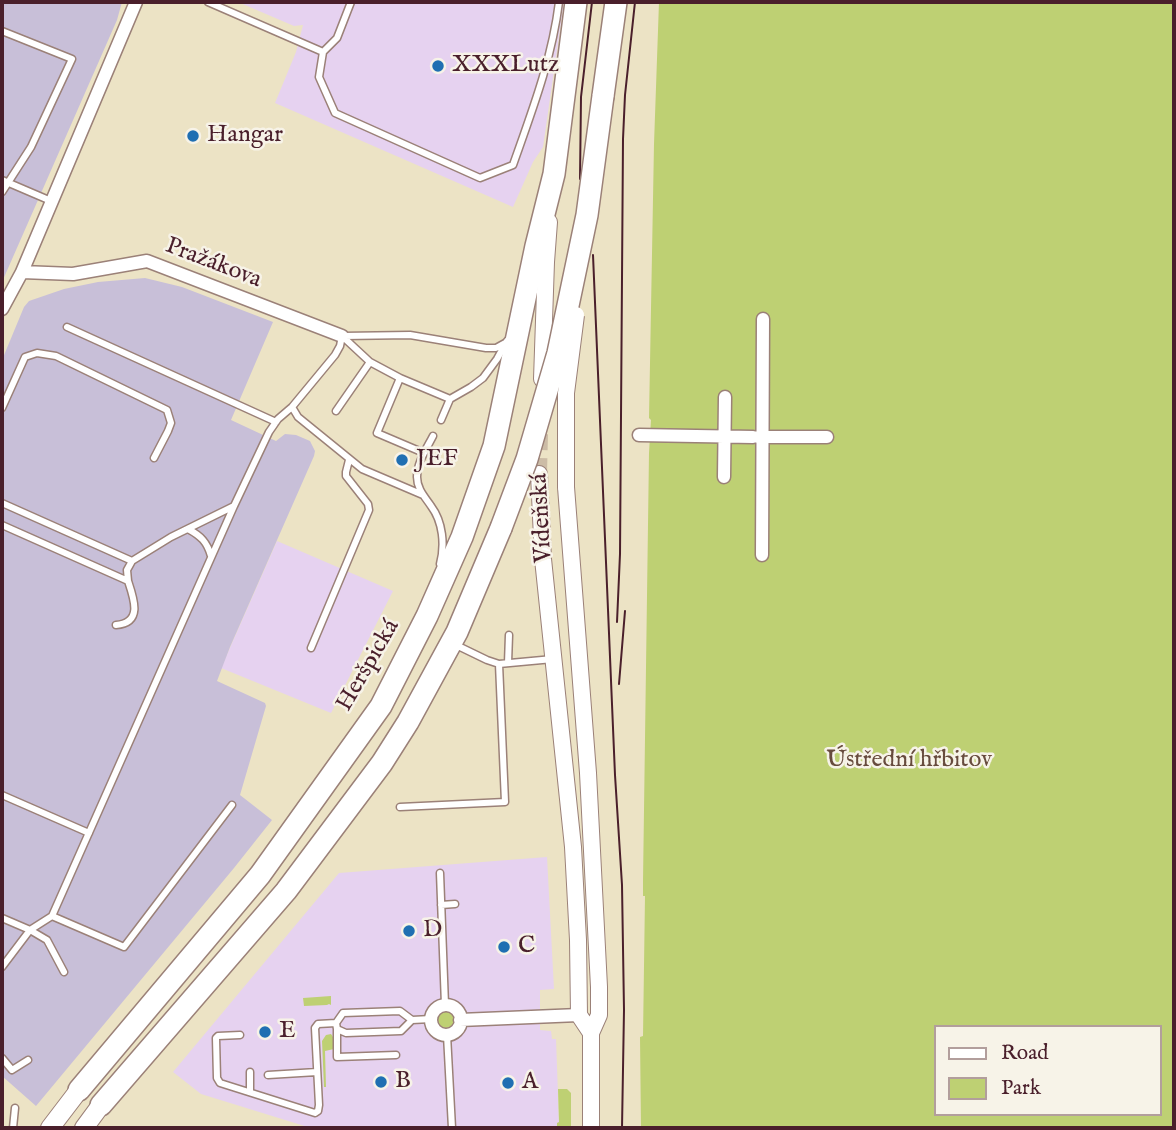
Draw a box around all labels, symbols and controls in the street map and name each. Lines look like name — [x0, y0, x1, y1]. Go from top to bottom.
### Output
place label: XXXLutz — [452, 52, 559, 80]
marker: XXXLutz — [430, 58, 446, 74]
place label: Hangar — [207, 122, 283, 150]
marker: Hangar — [185, 128, 201, 144]
street label: Pražákova — [161, 232, 265, 296]
place label: JEF — [416, 446, 458, 474]
marker: JEF — [394, 452, 410, 468]
street label: Vídeňská — [526, 472, 560, 564]
street label: Heršpická — [331, 615, 407, 717]
park label: Ústřední hřbitov — [826, 747, 992, 775]
place label: D — [423, 917, 442, 945]
marker: D — [401, 923, 417, 939]
place label: C — [518, 933, 535, 961]
marker: C — [496, 939, 512, 955]
place label: E — [279, 1018, 296, 1046]
marker: E — [257, 1024, 273, 1040]
legend — [934, 1025, 1162, 1116]
text: Road — [1001, 1040, 1048, 1067]
place label: B — [395, 1068, 411, 1096]
place label: A — [522, 1069, 538, 1097]
marker: B — [373, 1074, 389, 1090]
marker: A — [500, 1075, 516, 1091]
text: Park — [1001, 1075, 1041, 1102]

